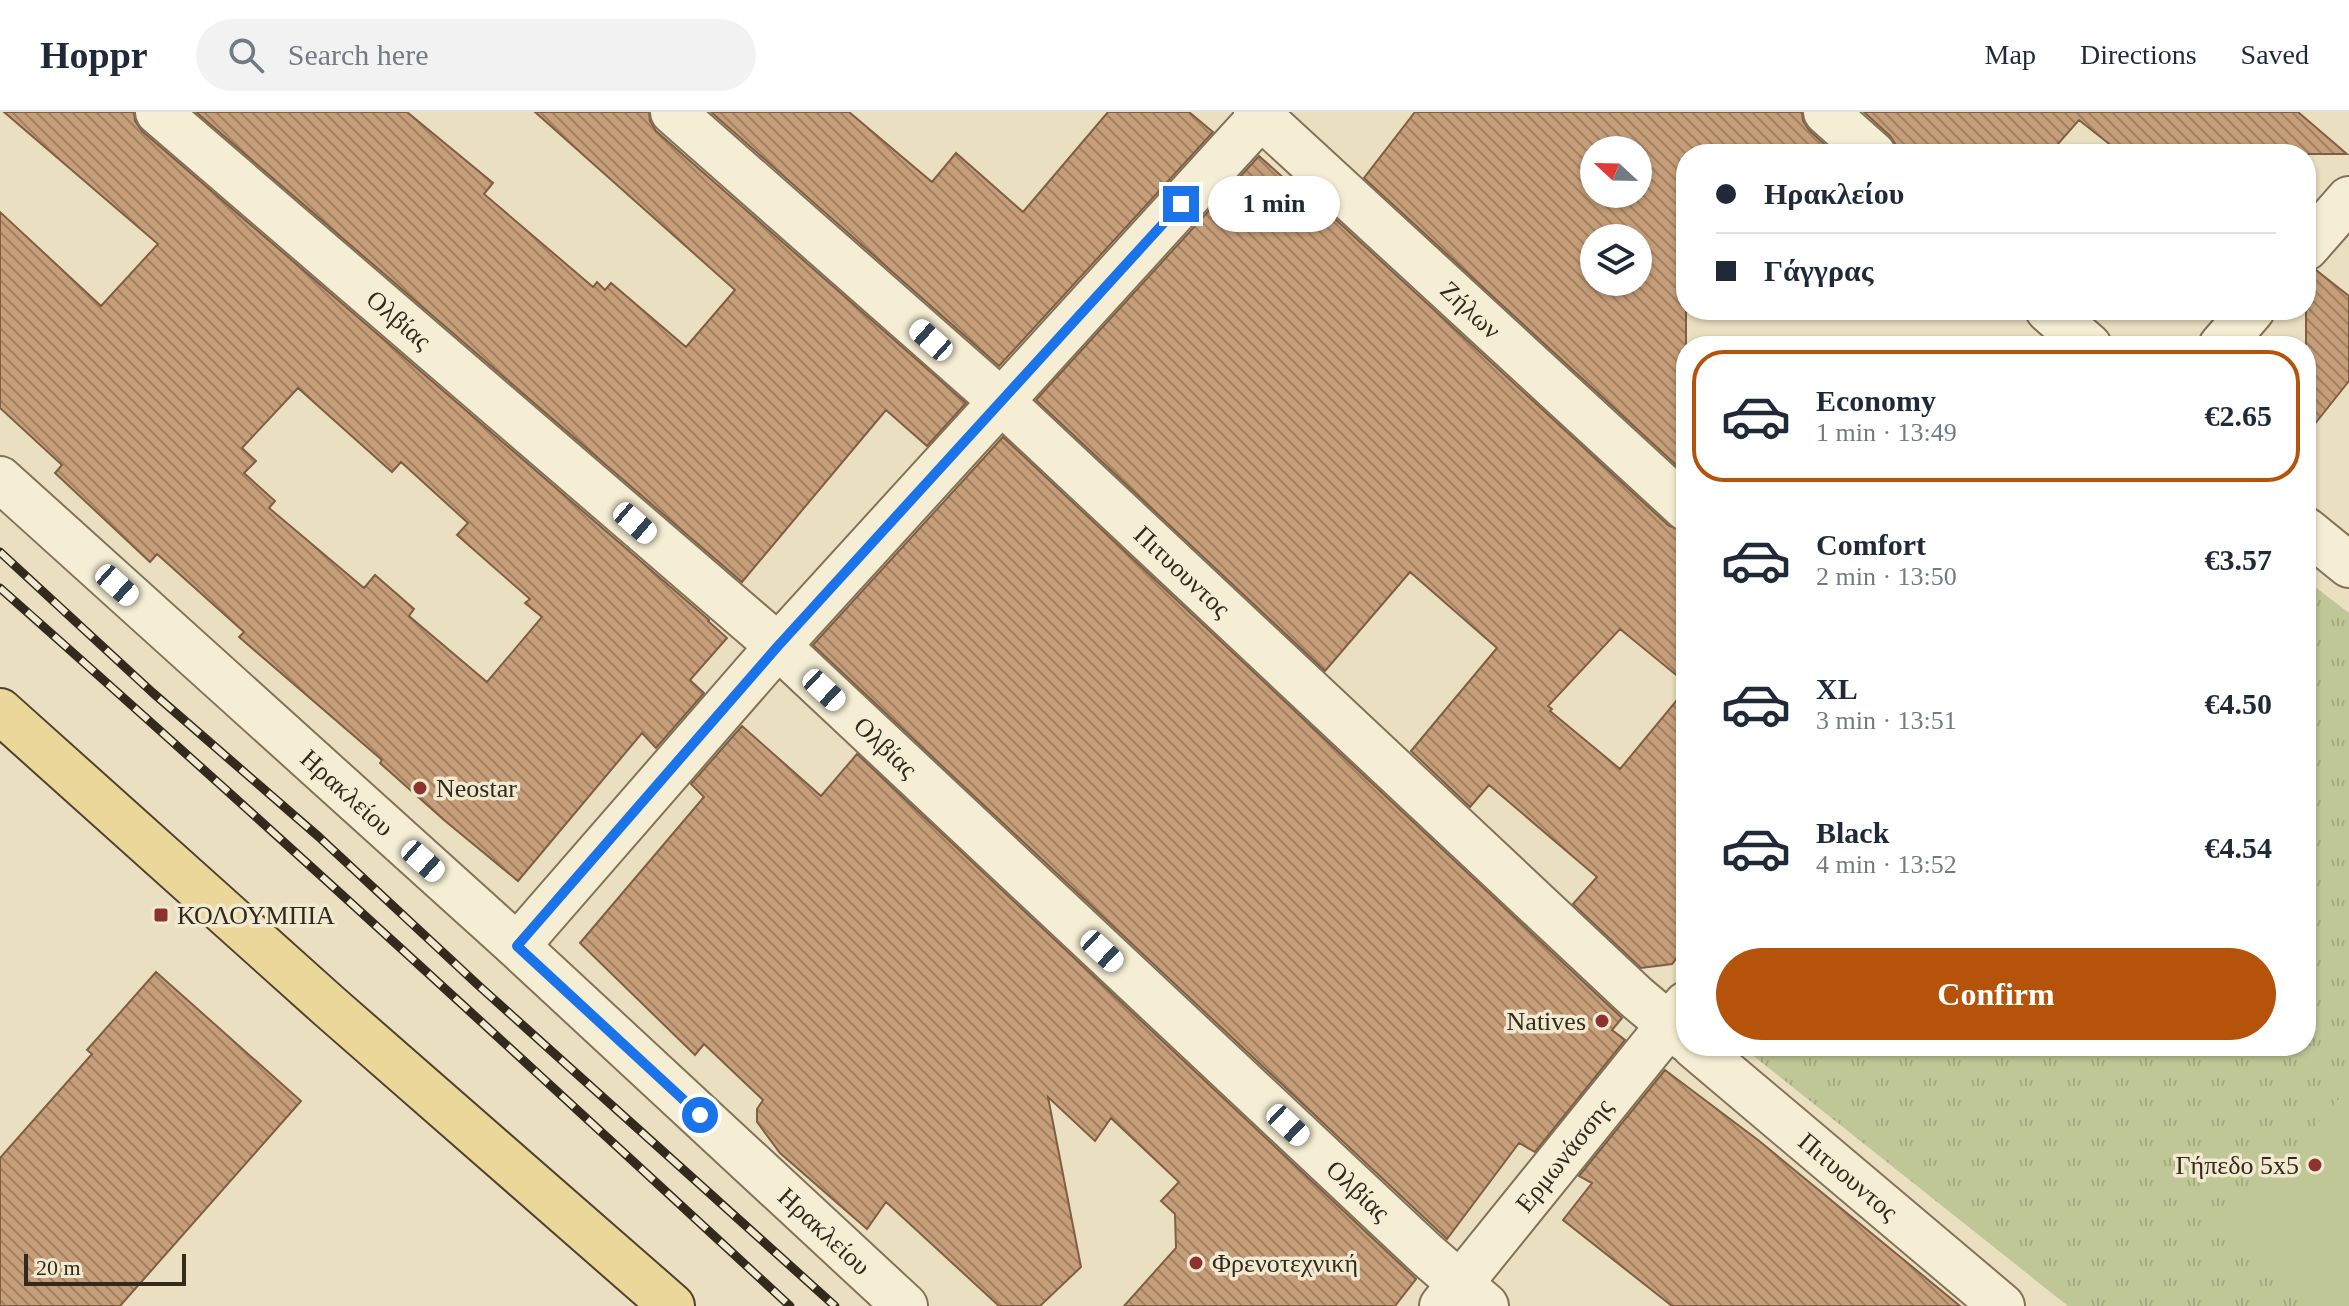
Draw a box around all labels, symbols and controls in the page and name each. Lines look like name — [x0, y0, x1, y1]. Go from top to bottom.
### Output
search box — [196, 19, 756, 91]
icon: search — [224, 33, 268, 77]
text: Hoppr — [40, 34, 148, 76]
text: Search here — [288, 38, 428, 71]
text: Map — [1985, 39, 2036, 70]
text: Directions — [2080, 39, 2197, 70]
text: Saved — [2241, 39, 2309, 70]
north arrow — [1580, 136, 1652, 208]
map controls — [1580, 136, 1652, 296]
callout: 1 min — [1209, 176, 1341, 232]
text: Ηρακλείου — [1764, 177, 1904, 210]
route end — [1163, 186, 1199, 222]
text: 1 min — [1243, 189, 1305, 218]
button: layers — [1580, 224, 1652, 296]
text: Γάγγρας — [1764, 254, 1873, 287]
street label: Ζήλων — [1435, 275, 1507, 345]
street label: Ολβίας — [361, 284, 437, 356]
car — [905, 315, 957, 365]
icon: car — [1720, 380, 1792, 452]
text: Economy — [1816, 384, 1936, 417]
text: €2.65 — [2205, 399, 2272, 432]
text: 1 min · 13:49 — [1816, 418, 1957, 447]
car — [609, 498, 661, 548]
street label: Πιτυουντος — [1128, 520, 1236, 624]
icon: car — [1720, 524, 1792, 596]
text: Comfort — [1816, 528, 1926, 561]
text: €3.57 — [2205, 543, 2272, 576]
car — [91, 560, 143, 610]
text: 2 min · 13:50 — [1816, 562, 1957, 591]
car — [798, 665, 850, 715]
icon: car — [1720, 668, 1792, 740]
text: XL — [1816, 672, 1858, 705]
text: €4.50 — [2205, 687, 2272, 720]
text: 3 min · 13:51 — [1816, 706, 1957, 735]
street label: Ολβίας — [848, 711, 923, 784]
street label: Ηρακλείου — [295, 744, 399, 842]
place label: Neostar — [436, 774, 517, 803]
marker: Neostar — [411, 779, 429, 797]
icon: car — [1720, 812, 1792, 884]
text: Black — [1816, 816, 1889, 849]
text: €4.54 — [2205, 831, 2272, 864]
car — [397, 836, 449, 886]
text: 4 min · 13:52 — [1816, 850, 1957, 879]
place label: ΚΟΛΟΥΜΠΙΑ — [177, 901, 335, 930]
marker: ΚΟΛΟΥΜΠΙΑ — [152, 906, 170, 924]
car — [1076, 926, 1128, 976]
button: Confirm — [1716, 948, 2276, 1040]
place label: Natives — [1507, 1007, 1586, 1036]
marker: Natives — [1593, 1012, 1611, 1030]
street label: Ερμωνάσσης — [1510, 1092, 1619, 1218]
route start — [682, 1097, 718, 1133]
car — [1262, 1100, 1314, 1150]
street label: Πιτυουντος — [1793, 1127, 1904, 1227]
place label: Γήπεδο 5x5 — [2176, 1151, 2299, 1180]
street label: Ολβίας — [1320, 1154, 1396, 1228]
marker: Γήπεδο 5x5 — [2306, 1156, 2324, 1174]
street label: Ηρακλείου — [772, 1182, 876, 1281]
place label: Φρενοτεχνική — [1212, 1249, 1358, 1278]
scale bar — [24, 1250, 186, 1286]
marker: Φρενοτεχνική — [1187, 1254, 1205, 1272]
text: 20 m — [36, 1255, 81, 1280]

